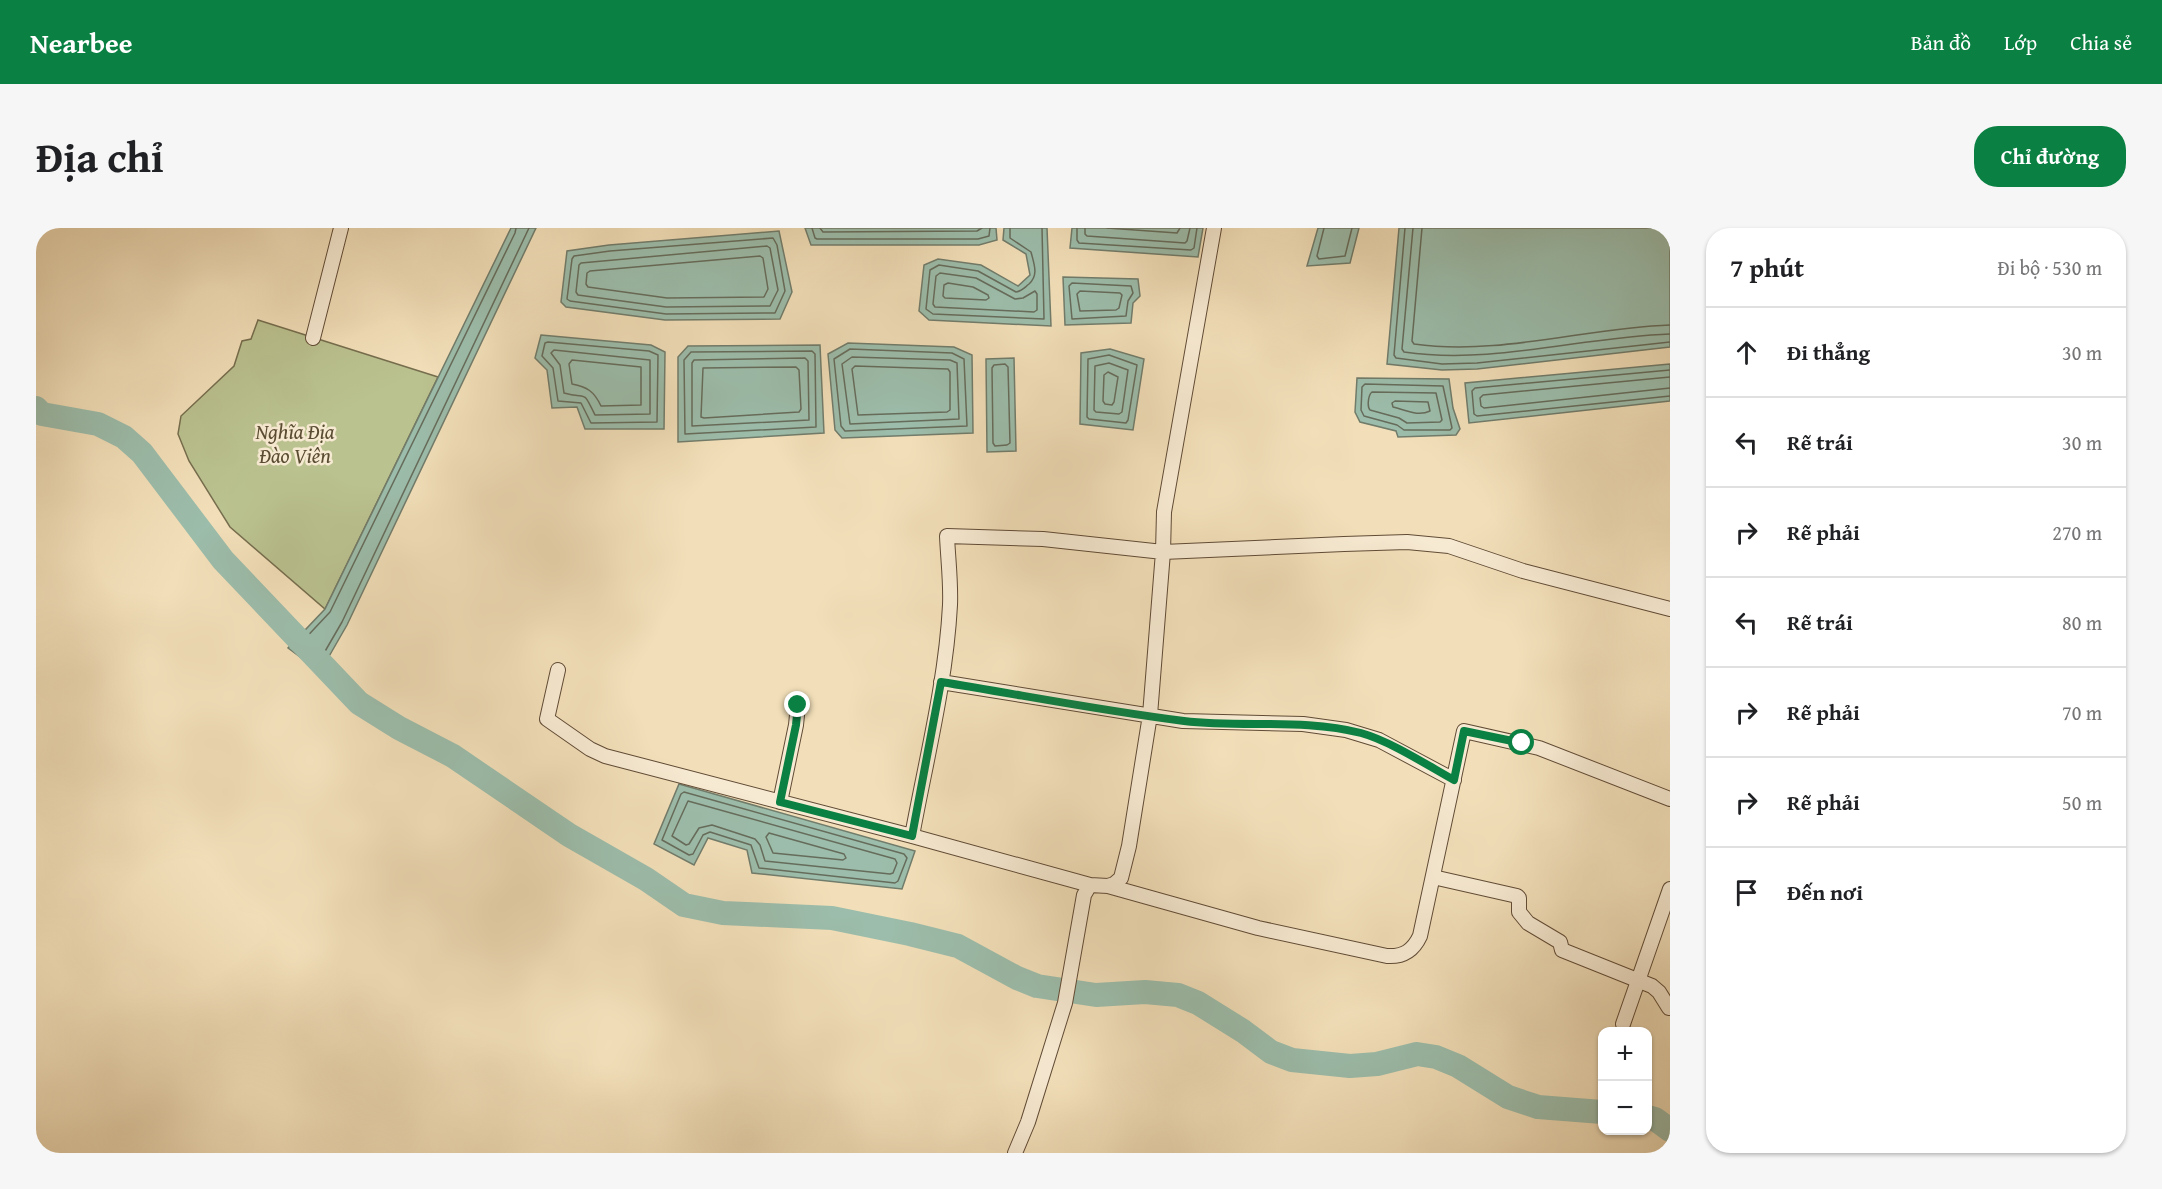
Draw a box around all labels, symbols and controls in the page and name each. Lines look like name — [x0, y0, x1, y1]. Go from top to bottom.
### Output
text: Nearbee — [30, 22, 133, 63]
text: Bản đồ — [1911, 27, 1971, 58]
text: Lớp — [2004, 27, 2037, 58]
text: Chia sẻ — [2070, 27, 2132, 58]
text: Địa chỉ — [36, 126, 164, 187]
button: Chỉ đường — [1974, 126, 2126, 187]
text: 7 phút — [1730, 248, 1804, 287]
text: Đi bộ · 530 m — [1998, 253, 2102, 282]
icon: ahead — [1730, 336, 1763, 369]
text: Đi thẳng — [1787, 336, 1870, 368]
text: 30 m — [2062, 338, 2102, 367]
park label: Nghĩa Địa Đào Viên — [255, 416, 335, 471]
icon: left — [1730, 426, 1763, 459]
text: Rẽ trái — [1787, 426, 1853, 458]
text: 30 m — [2062, 428, 2102, 457]
icon: right — [1730, 516, 1763, 549]
text: Rẽ phải — [1787, 516, 1860, 548]
text: 270 m — [2052, 518, 2102, 547]
icon: left — [1730, 606, 1763, 639]
text: Rẽ trái — [1787, 606, 1853, 638]
text: 80 m — [2062, 608, 2102, 637]
route end — [784, 691, 810, 717]
icon: right — [1730, 696, 1763, 729]
text: Rẽ phải — [1787, 696, 1860, 728]
text: 70 m — [2062, 698, 2102, 727]
route start — [1508, 729, 1534, 755]
icon: right — [1730, 786, 1763, 819]
text: Rẽ phải — [1787, 786, 1860, 818]
text: 50 m — [2062, 788, 2102, 817]
icon: arrive — [1730, 876, 1763, 909]
text: Đến nơi — [1787, 876, 1863, 908]
map controls — [1598, 1027, 1652, 1135]
button: + — [1598, 1027, 1652, 1081]
button: − — [1598, 1081, 1652, 1135]

